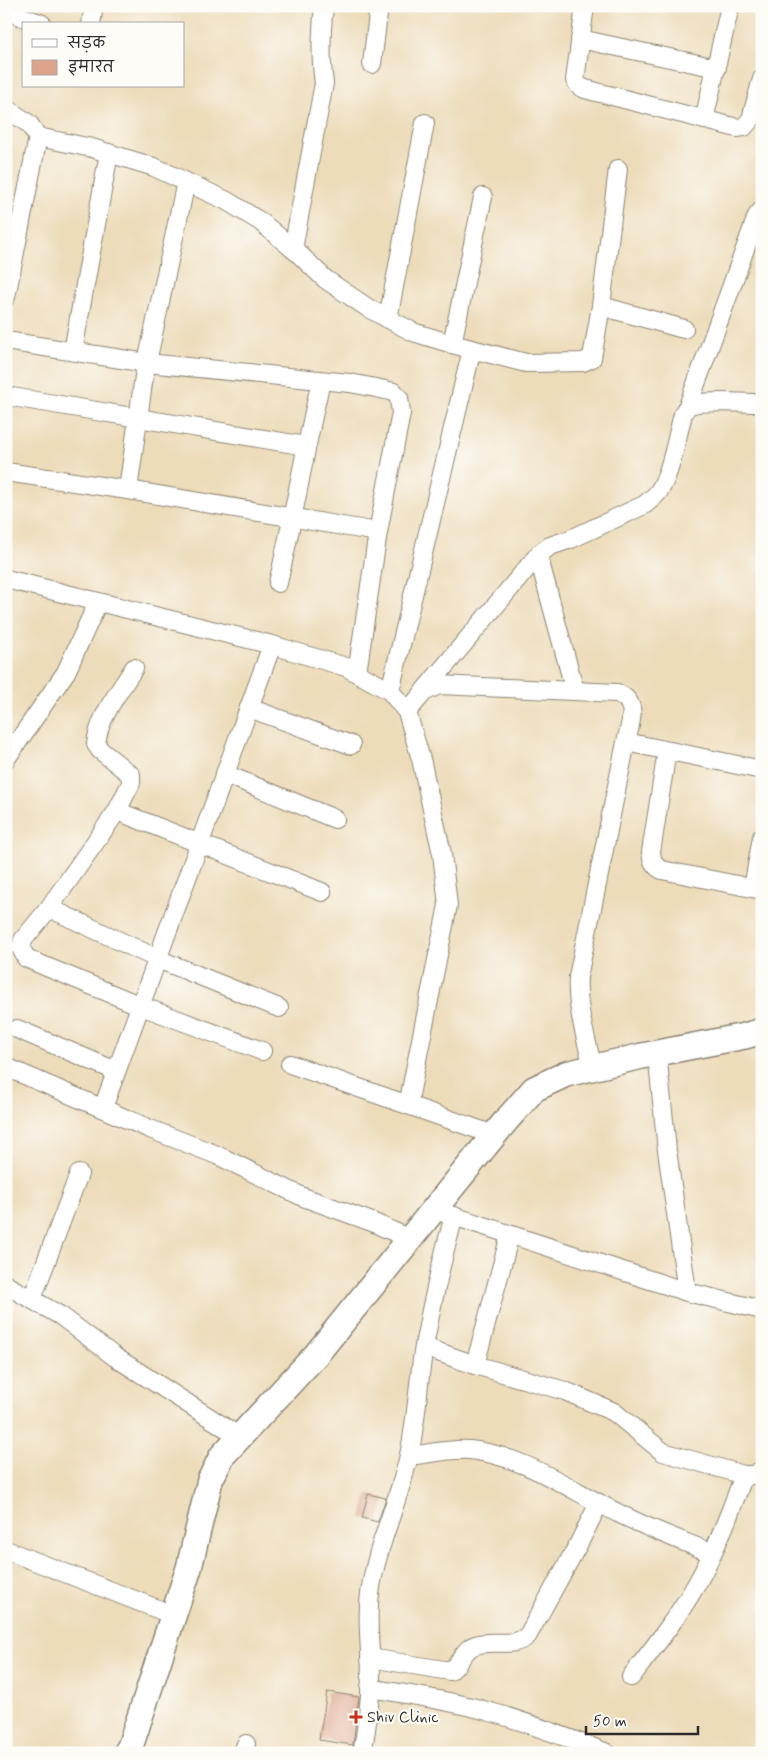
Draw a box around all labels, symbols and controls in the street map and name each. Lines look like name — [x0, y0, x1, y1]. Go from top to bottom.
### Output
legend — [22, 22, 185, 88]
text: सड़क — [67, 34, 106, 54]
text: इमारत — [68, 58, 115, 78]
scale bar — [586, 1704, 698, 1736]
place label: Shiv Clinic — [367, 1707, 439, 1728]
marker: Shiv Clinic — [349, 1710, 363, 1724]
text: 50 m — [593, 1712, 627, 1732]

